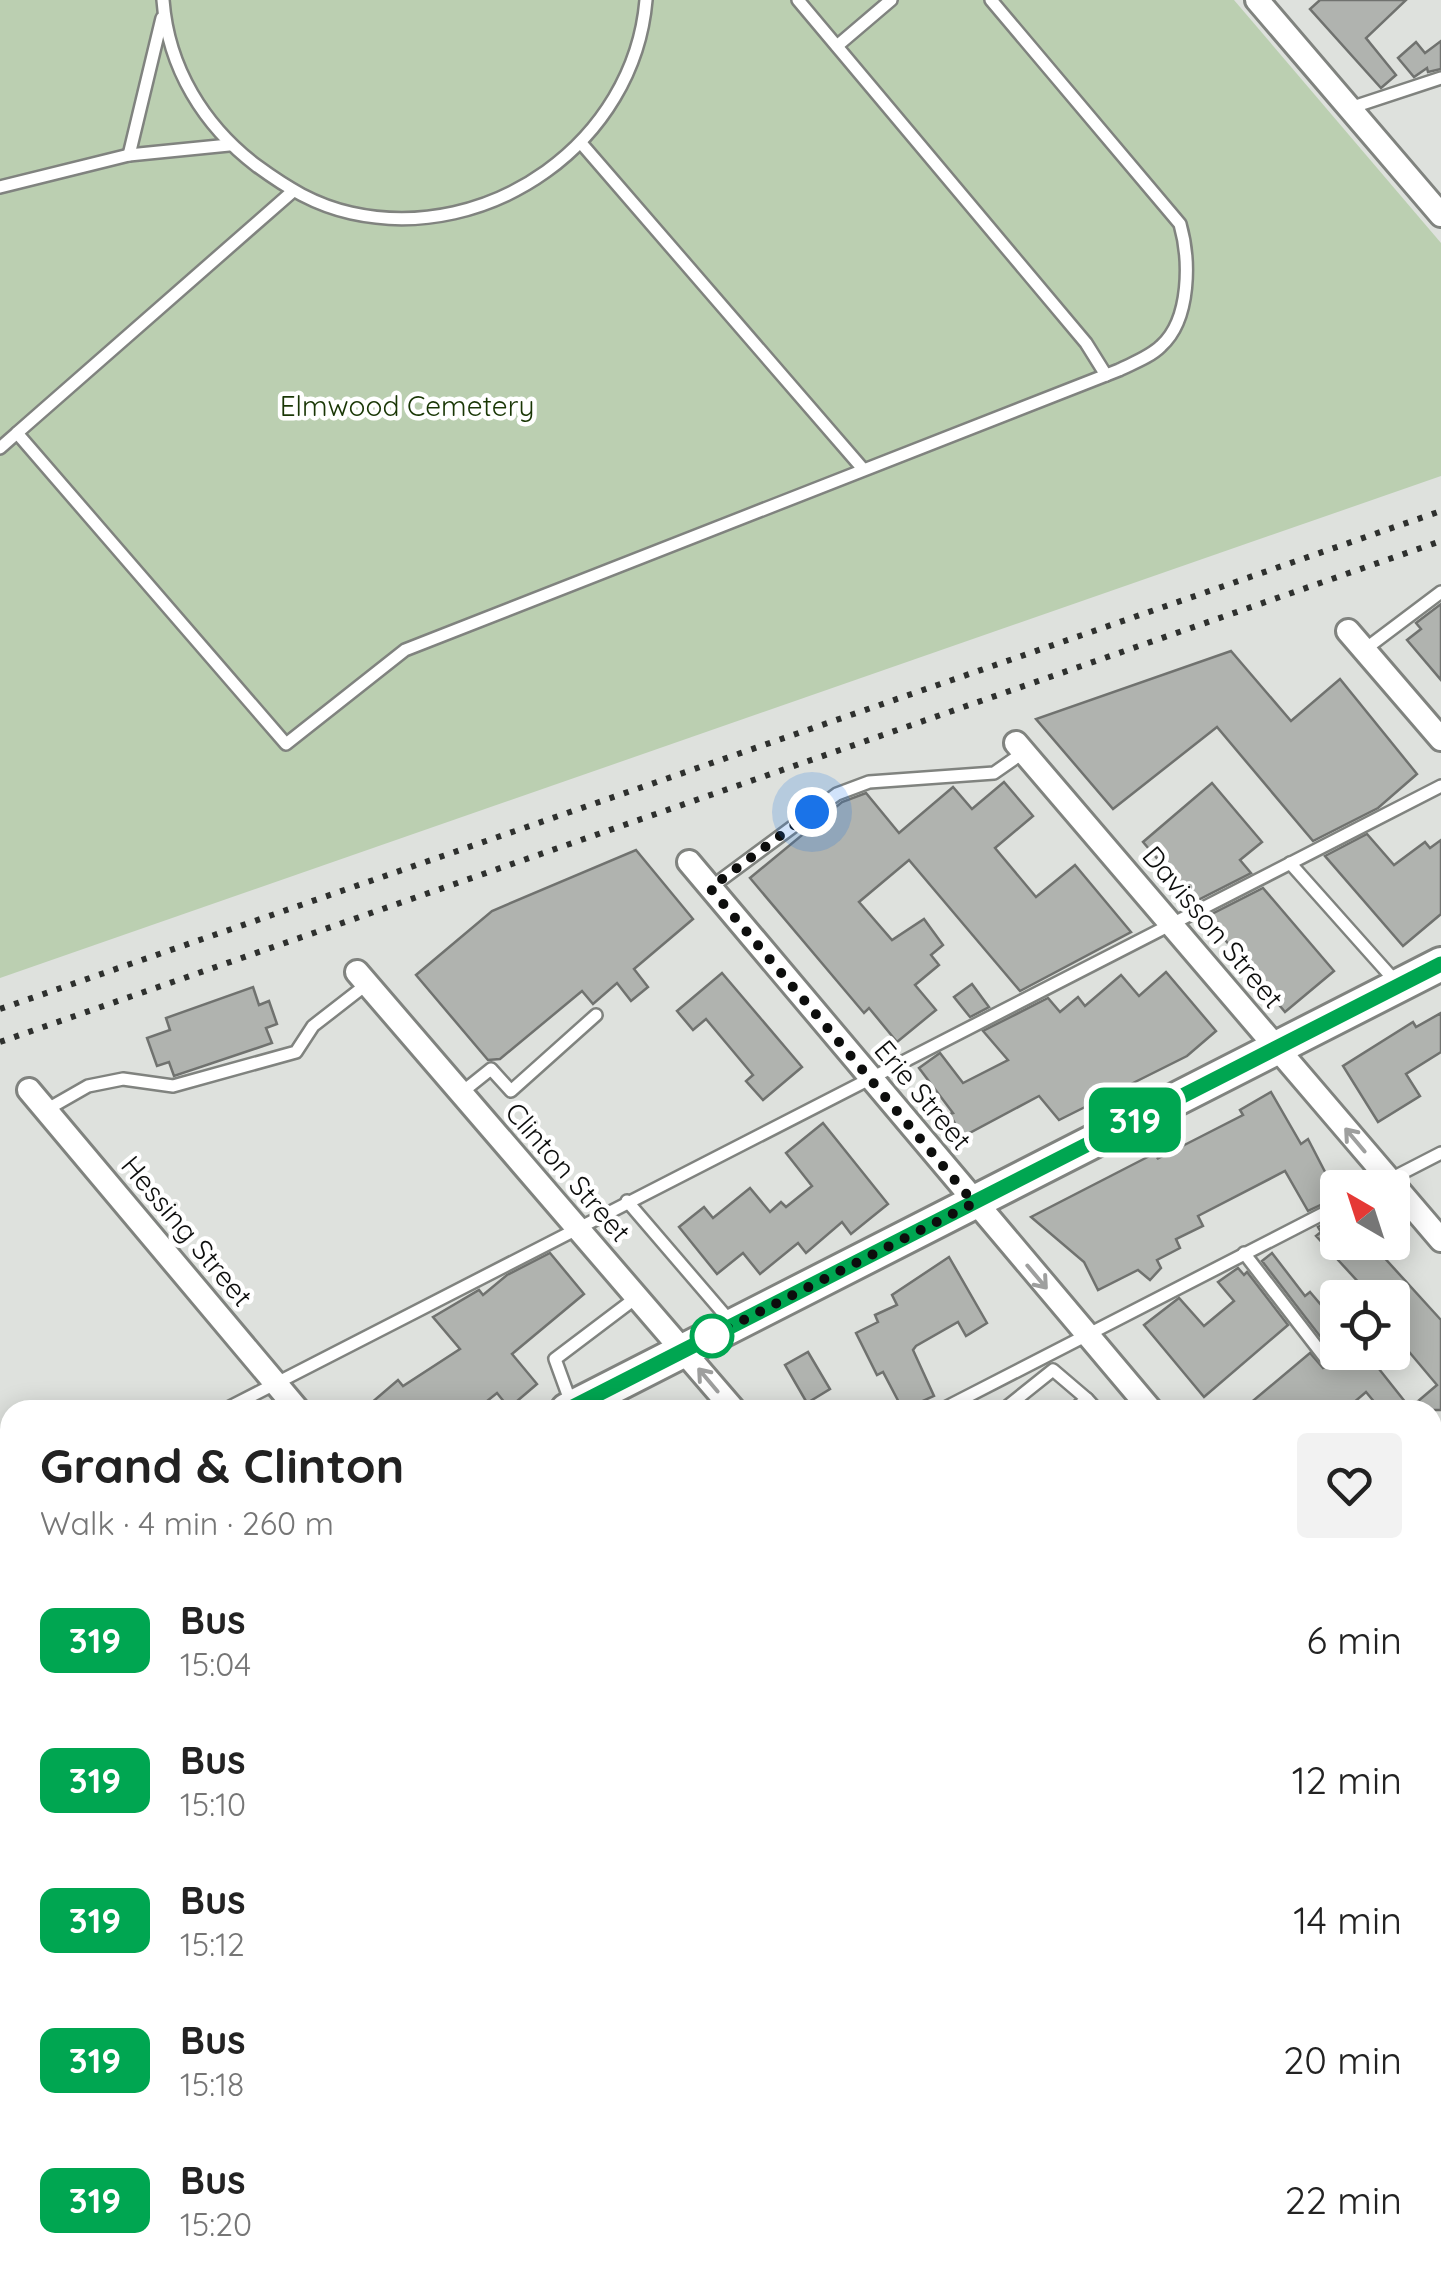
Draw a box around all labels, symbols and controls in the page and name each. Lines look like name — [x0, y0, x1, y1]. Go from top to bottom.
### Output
park label: Elmwood Cemetery — [280, 388, 534, 423]
your location — [787, 787, 837, 837]
street label: Davisson Street — [1135, 838, 1291, 1015]
street label: Erie Street — [867, 1033, 979, 1157]
line badge: 319 — [1078, 1088, 1192, 1152]
street label: Clinton Street — [498, 1095, 639, 1249]
text: 319 — [1109, 1098, 1161, 1142]
one-way arrow — [1344, 1127, 1366, 1153]
street label: Hessing Street — [114, 1148, 261, 1313]
north arrow — [1320, 1170, 1410, 1260]
map controls — [1320, 1170, 1410, 1370]
one-way arrow — [1026, 1264, 1049, 1289]
button: locate — [1320, 1280, 1410, 1370]
unlabelled marker — [691, 1315, 733, 1357]
one-way arrow — [697, 1368, 720, 1393]
button: heart — [1297, 1433, 1402, 1538]
text: Grand & Clinton — [40, 1435, 404, 1495]
text: Walk · 4 min · 260 m — [40, 1503, 334, 1543]
text: Bus — [180, 1596, 246, 1644]
text: 6 min — [1306, 1616, 1402, 1664]
text: 319 — [69, 1618, 121, 1662]
text: 15:04 — [180, 1644, 251, 1684]
text: Bus — [180, 1736, 246, 1784]
text: 12 min — [1292, 1756, 1402, 1804]
text: 319 — [69, 1758, 121, 1802]
text: 15:10 — [180, 1784, 246, 1824]
text: Bus — [180, 1876, 246, 1924]
text: 14 min — [1293, 1896, 1402, 1944]
text: 319 — [69, 1898, 121, 1942]
text: 15:12 — [180, 1924, 245, 1964]
text: Bus — [180, 2016, 246, 2064]
text: 20 min — [1283, 2036, 1402, 2084]
text: 319 — [69, 2038, 121, 2082]
text: 15:18 — [180, 2064, 244, 2104]
text: Bus — [180, 2156, 246, 2204]
text: 22 min — [1285, 2176, 1402, 2224]
text: 319 — [69, 2178, 121, 2222]
text: 15:20 — [180, 2204, 252, 2244]

